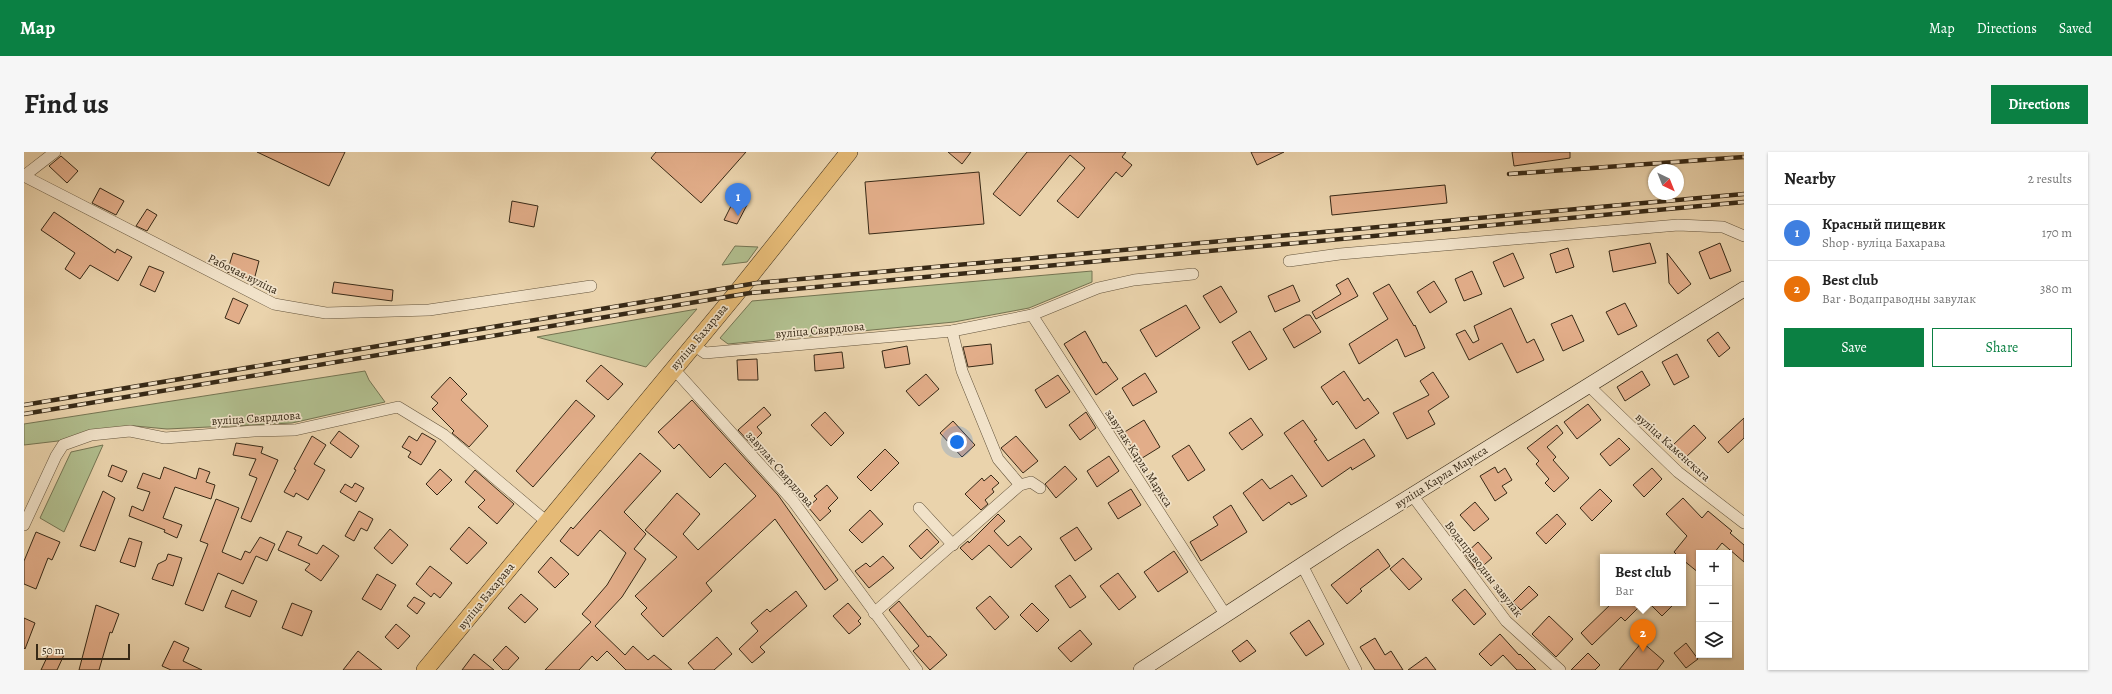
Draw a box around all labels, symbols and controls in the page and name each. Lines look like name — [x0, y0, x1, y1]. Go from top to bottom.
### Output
text: Map — [20, 15, 55, 41]
text: Map — [1929, 19, 1955, 38]
text: Directions — [1977, 19, 2037, 38]
text: Saved — [2059, 19, 2092, 38]
text: Find us — [24, 85, 109, 123]
button: Directions — [1991, 85, 2088, 124]
north arrow — [1648, 164, 1684, 200]
text: Nearby — [1784, 167, 1835, 190]
text: 2 results — [2028, 170, 2072, 187]
pin: 1 — [725, 183, 751, 216]
text: Красный пищевик — [1822, 214, 1946, 234]
text: 1 — [1795, 224, 1799, 241]
text: 170 m — [2042, 224, 2072, 241]
text: Shop · вуліца Бахарава — [1822, 234, 1946, 251]
street label: Рабочая вуліца — [205, 250, 281, 298]
text: Best club — [1822, 270, 1878, 290]
text: 2 — [1794, 280, 1800, 297]
text: 380 m — [2040, 280, 2072, 297]
text: Bar · Водаправодны завулак — [1822, 290, 1976, 307]
street label: вуліца Бахарава — [667, 300, 732, 374]
street label: вуліца Свярдлова — [775, 318, 866, 342]
button: Save — [1784, 328, 1924, 367]
button: Share — [1932, 328, 2072, 367]
street label: завулак Карла Маркса — [1101, 406, 1177, 510]
street label: вуліца Свярдлова — [211, 407, 302, 429]
street label: вуліца Каменскага — [1632, 409, 1714, 485]
street label: завулак Свярдлова — [742, 427, 818, 511]
your location — [947, 432, 967, 452]
street label: вуліца Карла Маркса — [1391, 442, 1491, 512]
street label: Водаправодны завулак — [1441, 518, 1527, 620]
map controls — [1696, 550, 1732, 658]
button: + — [1696, 550, 1732, 586]
popup — [1600, 554, 1686, 606]
street label: вуліца Бахарава — [454, 559, 518, 633]
text: Best club — [1615, 562, 1671, 582]
text: Bar — [1615, 582, 1634, 599]
button: − — [1696, 586, 1732, 622]
pin: 2 — [1630, 619, 1656, 652]
button: layers — [1696, 622, 1732, 658]
scale bar — [36, 642, 130, 661]
text: 50 m — [42, 643, 64, 658]

